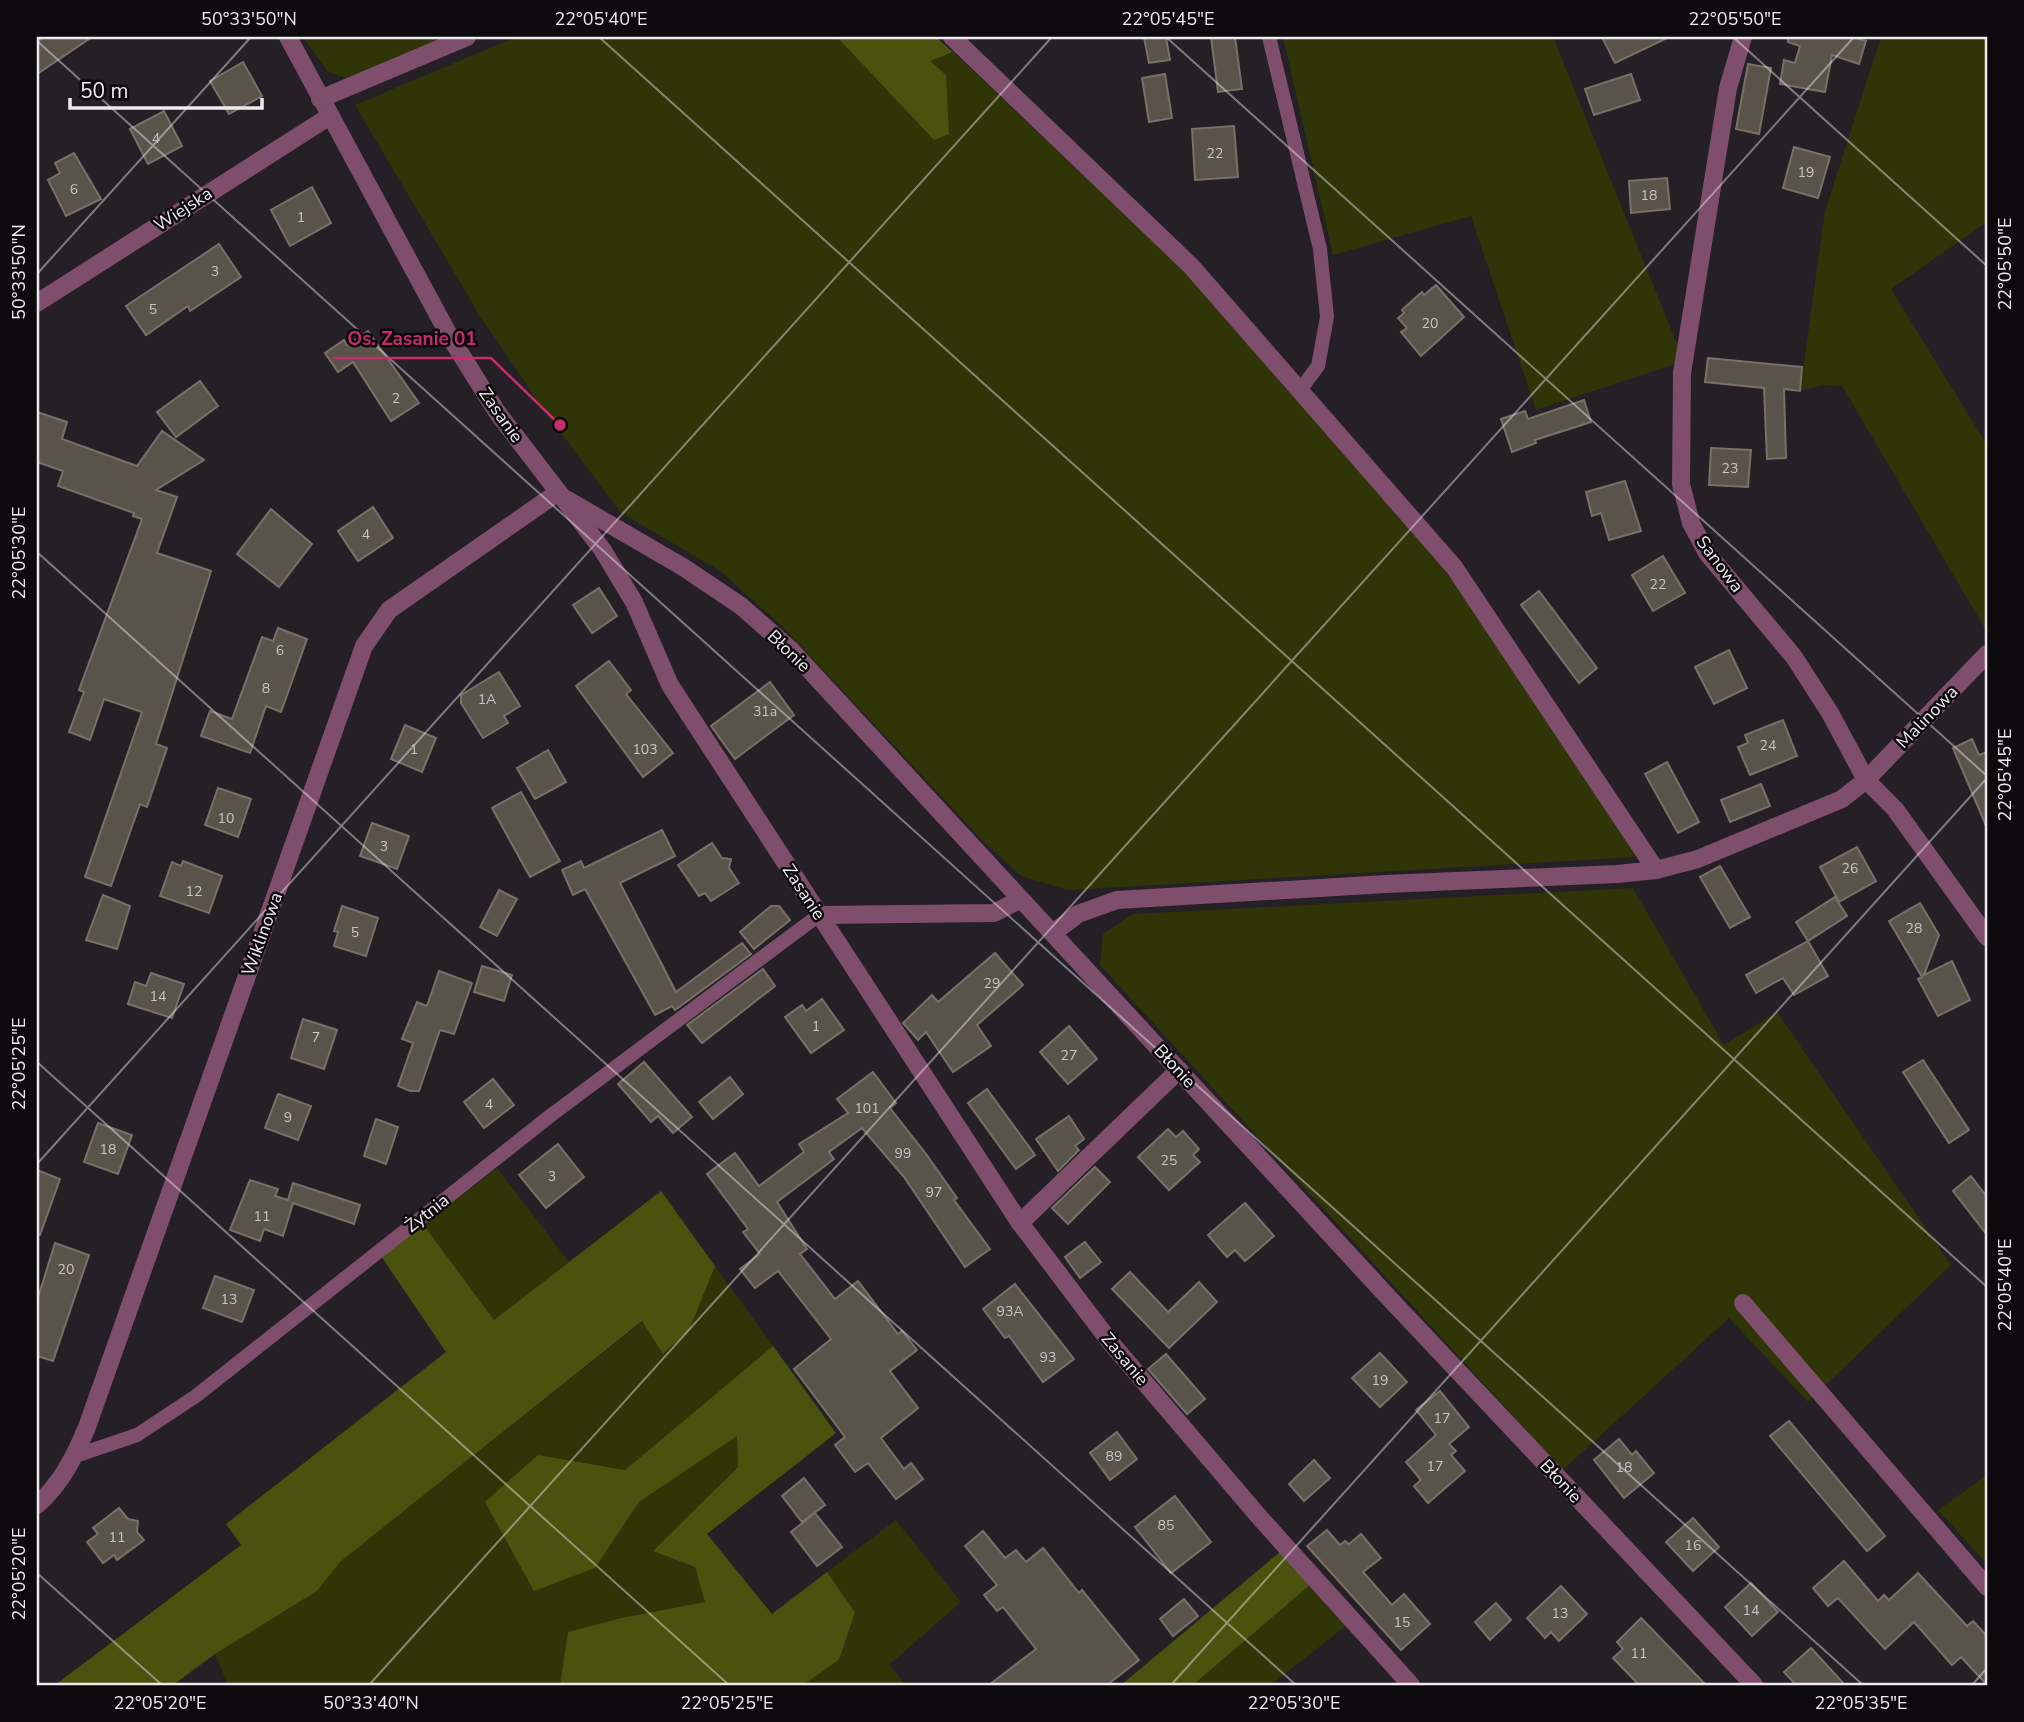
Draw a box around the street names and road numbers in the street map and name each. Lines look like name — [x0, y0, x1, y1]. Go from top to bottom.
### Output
street label: Wiejska — [149, 181, 217, 237]
street label: Zasanie — [473, 383, 529, 447]
street label: Sanowa — [1691, 531, 1749, 597]
street label: Błonie — [762, 625, 816, 677]
street label: Malinowa — [1891, 680, 1963, 754]
street label: Zasanie — [777, 859, 831, 925]
street label: Wiklinowa — [236, 889, 288, 979]
street label: Błonie — [1149, 1039, 1201, 1093]
street label: Żytnia — [400, 1188, 454, 1238]
street label: Zasanie — [1096, 1327, 1154, 1391]
street label: Błonie — [1535, 1454, 1587, 1508]

